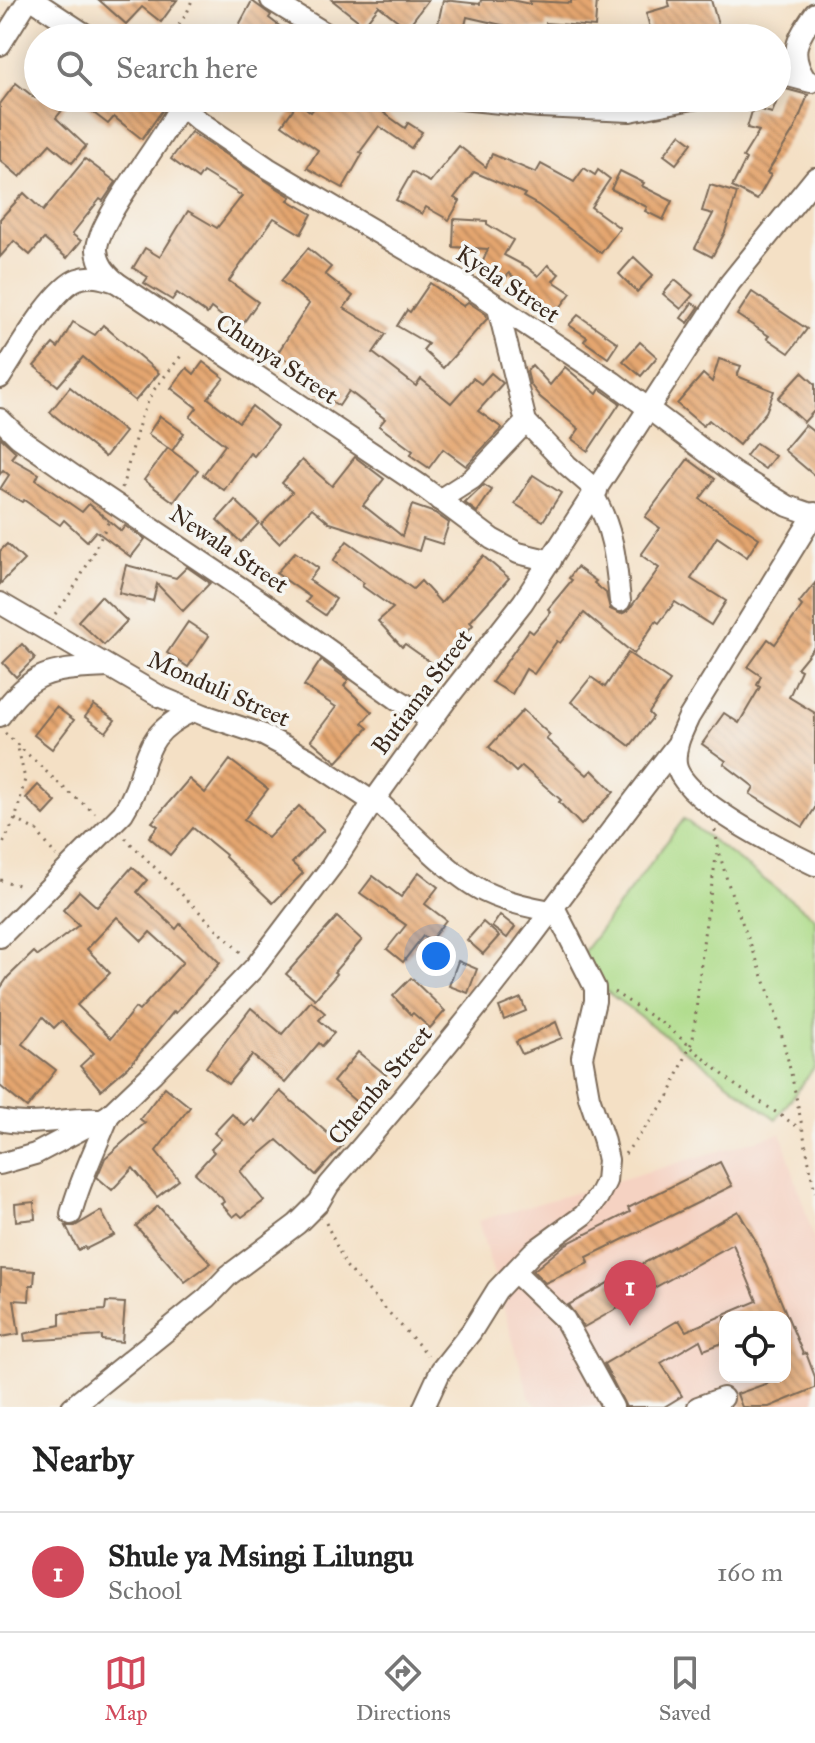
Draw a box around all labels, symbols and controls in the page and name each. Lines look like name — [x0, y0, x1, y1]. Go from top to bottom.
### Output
search box — [24, 24, 791, 112]
icon: search — [52, 46, 96, 90]
text: Search here — [116, 50, 258, 86]
street label: Kyela Street — [450, 238, 566, 330]
street label: Chunya Street — [210, 307, 344, 411]
street label: Newala Street — [164, 498, 295, 600]
street label: Butiama Street — [365, 623, 479, 761]
street label: Monduli Street — [143, 644, 295, 734]
your location — [416, 936, 456, 976]
street label: Chemba Street — [322, 1019, 439, 1151]
pin: 1 — [604, 1260, 656, 1326]
map controls — [719, 1311, 791, 1383]
button: locate — [719, 1311, 791, 1383]
text: Nearby — [32, 1439, 134, 1480]
text: Shule ya Msingi Lilungu — [108, 1538, 414, 1574]
text: 1 — [53, 1556, 63, 1588]
text: 160 m — [717, 1556, 783, 1588]
text: School — [108, 1574, 182, 1606]
tab: Map — [104, 1651, 148, 1726]
tab: Directions — [356, 1651, 451, 1726]
tab: Saved — [659, 1651, 711, 1726]

